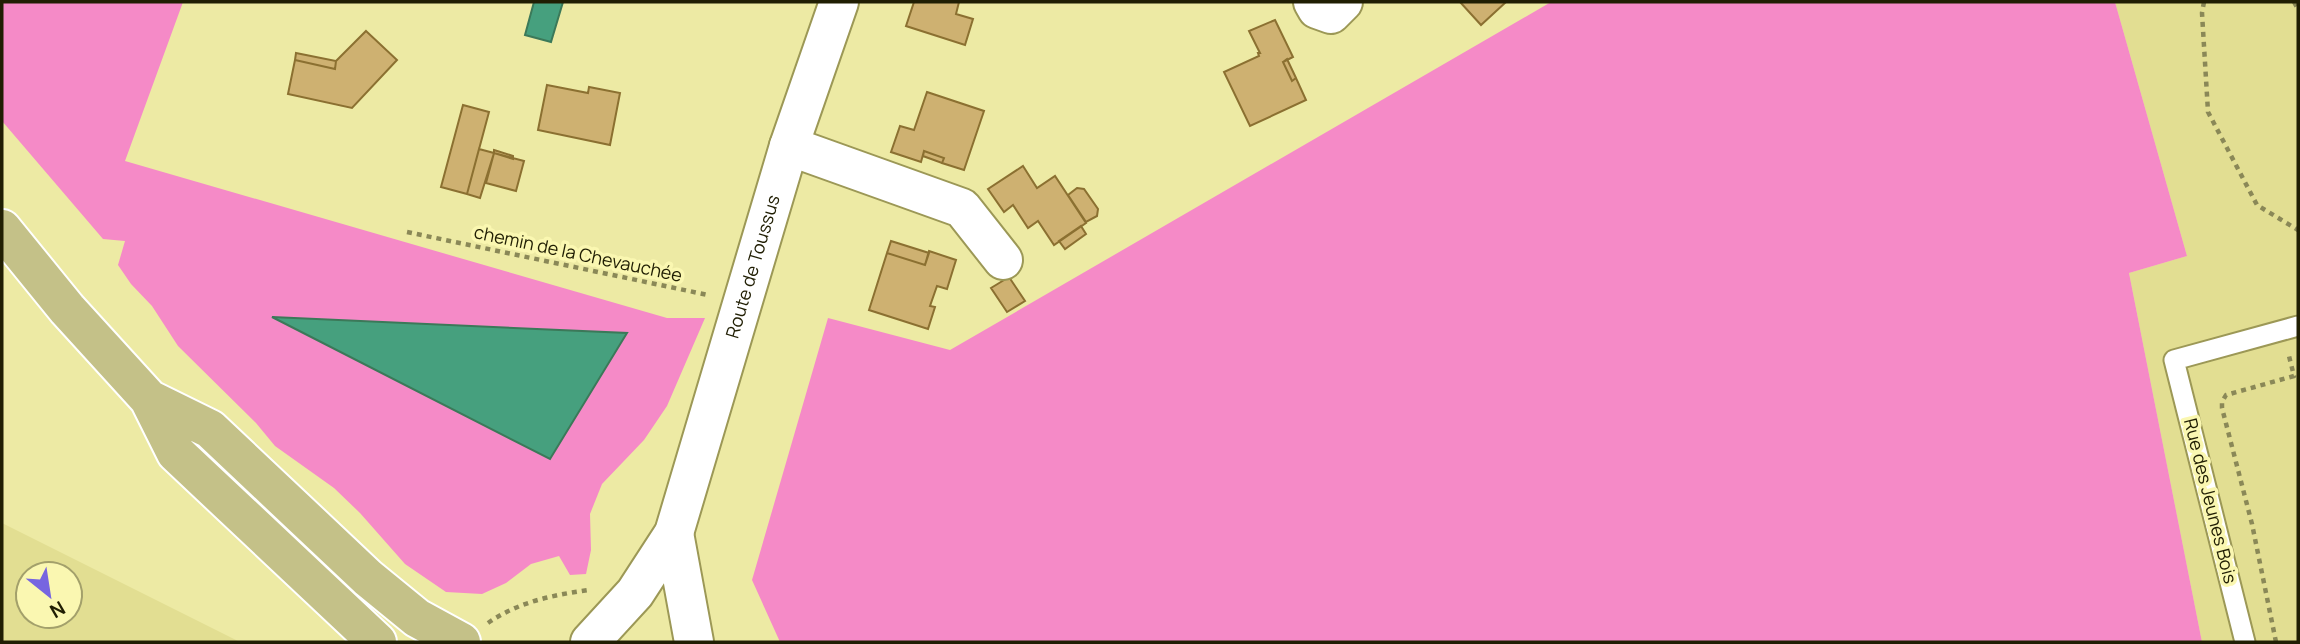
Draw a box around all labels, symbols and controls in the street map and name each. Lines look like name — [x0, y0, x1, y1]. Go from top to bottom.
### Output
street label: Route de Toussus — [720, 192, 785, 341]
street label: chemin de la Chevauchée — [472, 219, 684, 287]
street label: Rue des Jeunes Bois — [2179, 416, 2243, 586]
north arrow — [14, 560, 84, 630]
text: N — [45, 595, 70, 624]

